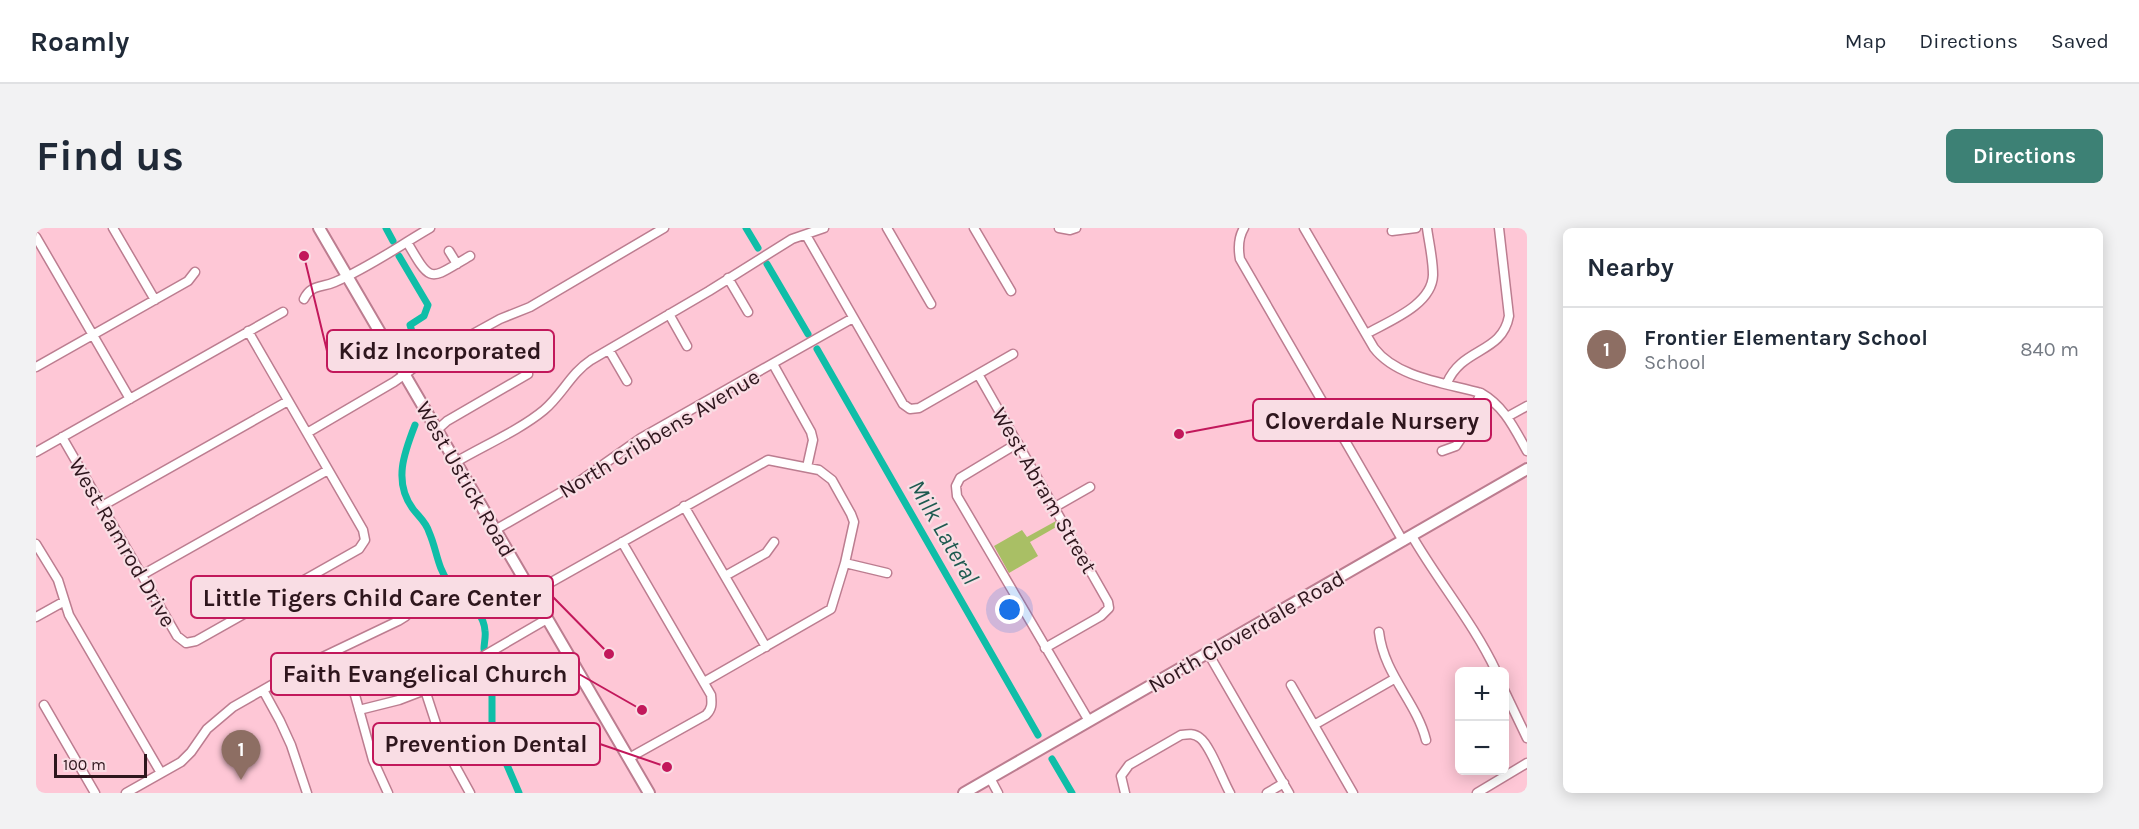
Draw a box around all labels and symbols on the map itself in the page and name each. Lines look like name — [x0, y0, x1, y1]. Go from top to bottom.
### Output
callout: Kidz Incorporated — [327, 330, 554, 372]
text: Kidz Incorporated — [339, 337, 541, 365]
street label: North Cribbens Avenue — [554, 364, 765, 504]
street label: West Ustick Road — [410, 397, 520, 562]
callout: Cloverdale Nursery — [1253, 399, 1491, 441]
street label: West Abram Street — [986, 403, 1102, 578]
text: Cloverdale Nursery — [1265, 407, 1479, 435]
street label: West Ramrod Drive — [63, 453, 181, 632]
water label: Milk Lateral — [903, 475, 985, 589]
street label: North Cloverdale Road — [1144, 565, 1349, 699]
callout: Little Tigers Child Care Center — [191, 576, 553, 618]
text: Little Tigers Child Care Center — [203, 584, 542, 612]
your location — [995, 595, 1024, 624]
callout: Faith Evangelical Church — [271, 653, 579, 695]
text: Faith Evangelical Church — [283, 660, 567, 688]
callout: Prevention Dental — [373, 723, 600, 765]
pin: 1 — [222, 730, 260, 780]
text: Prevention Dental — [384, 730, 588, 758]
scale bar — [54, 751, 147, 778]

